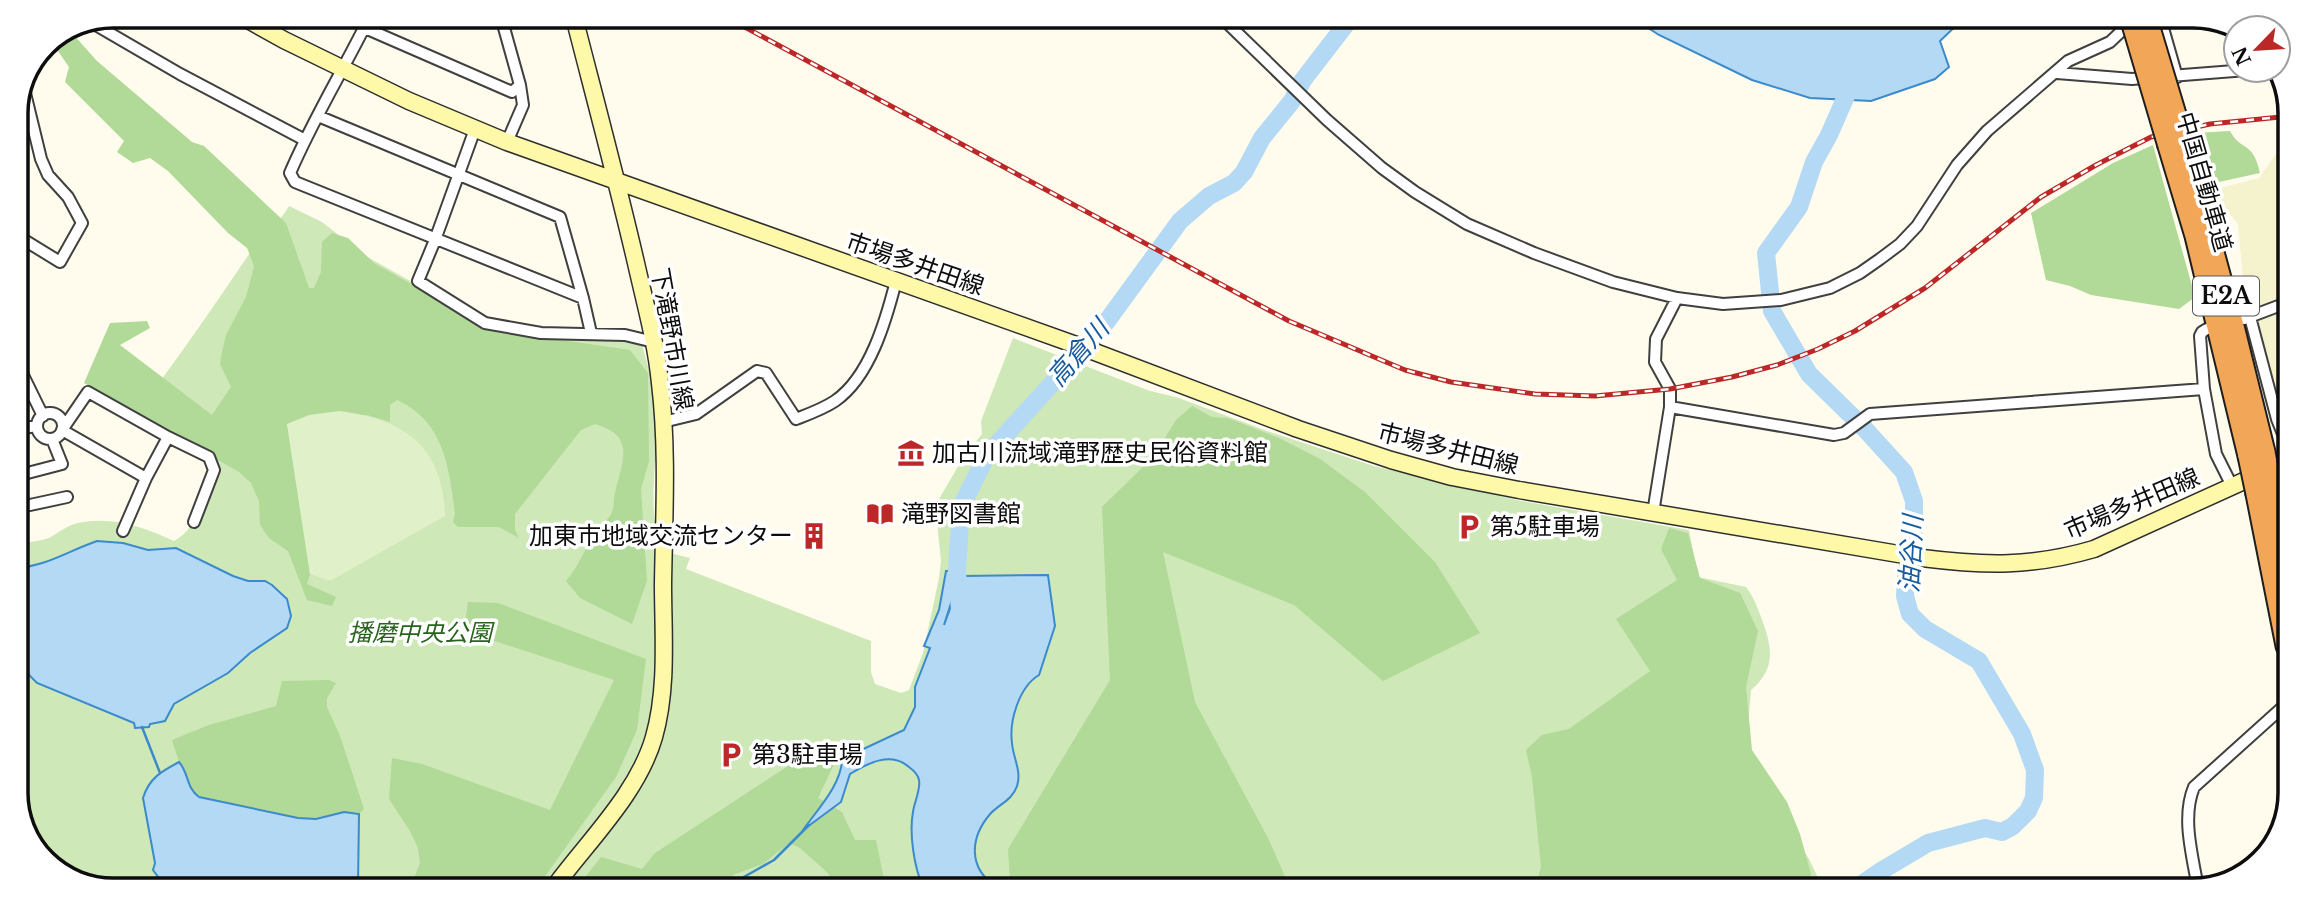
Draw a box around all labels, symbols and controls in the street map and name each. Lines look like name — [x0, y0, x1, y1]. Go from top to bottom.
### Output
north arrow — [2222, 14, 2292, 84]
text: N — [2228, 43, 2256, 69]
street label: 中国自動車道 — [2171, 109, 2238, 255]
street label: 市場多井田線 — [842, 226, 988, 301]
street label: 下滝野市川線 — [646, 265, 699, 412]
road number: E2A — [2193, 276, 2259, 316]
water label: 高倉川 — [1040, 311, 1118, 393]
street label: 市場多井田線 — [1375, 417, 1521, 480]
museum icon: 加古川流域滝野歴史民俗資料館 — [896, 438, 926, 468]
place label: 加古川流域滝野歴史民俗資料館 — [932, 438, 1268, 467]
street label: 市場多井田線 — [2060, 462, 2204, 545]
library icon: 滝野図書館 — [865, 499, 895, 529]
place label: 滝野図書館 — [901, 499, 1021, 528]
water label: 油谷川 — [1893, 511, 1929, 594]
parking icon: 第5駐車場 — [1454, 512, 1484, 542]
place label: 第5駐車場 — [1490, 512, 1600, 541]
place label: 加東市地域交流センター — [529, 521, 793, 550]
building icon: 加東市地域交流センター — [799, 521, 829, 551]
park label: 播磨中央公園 — [348, 618, 495, 647]
parking icon: 第3駐車場 — [716, 740, 746, 770]
place label: 第3駐車場 — [752, 740, 863, 769]

